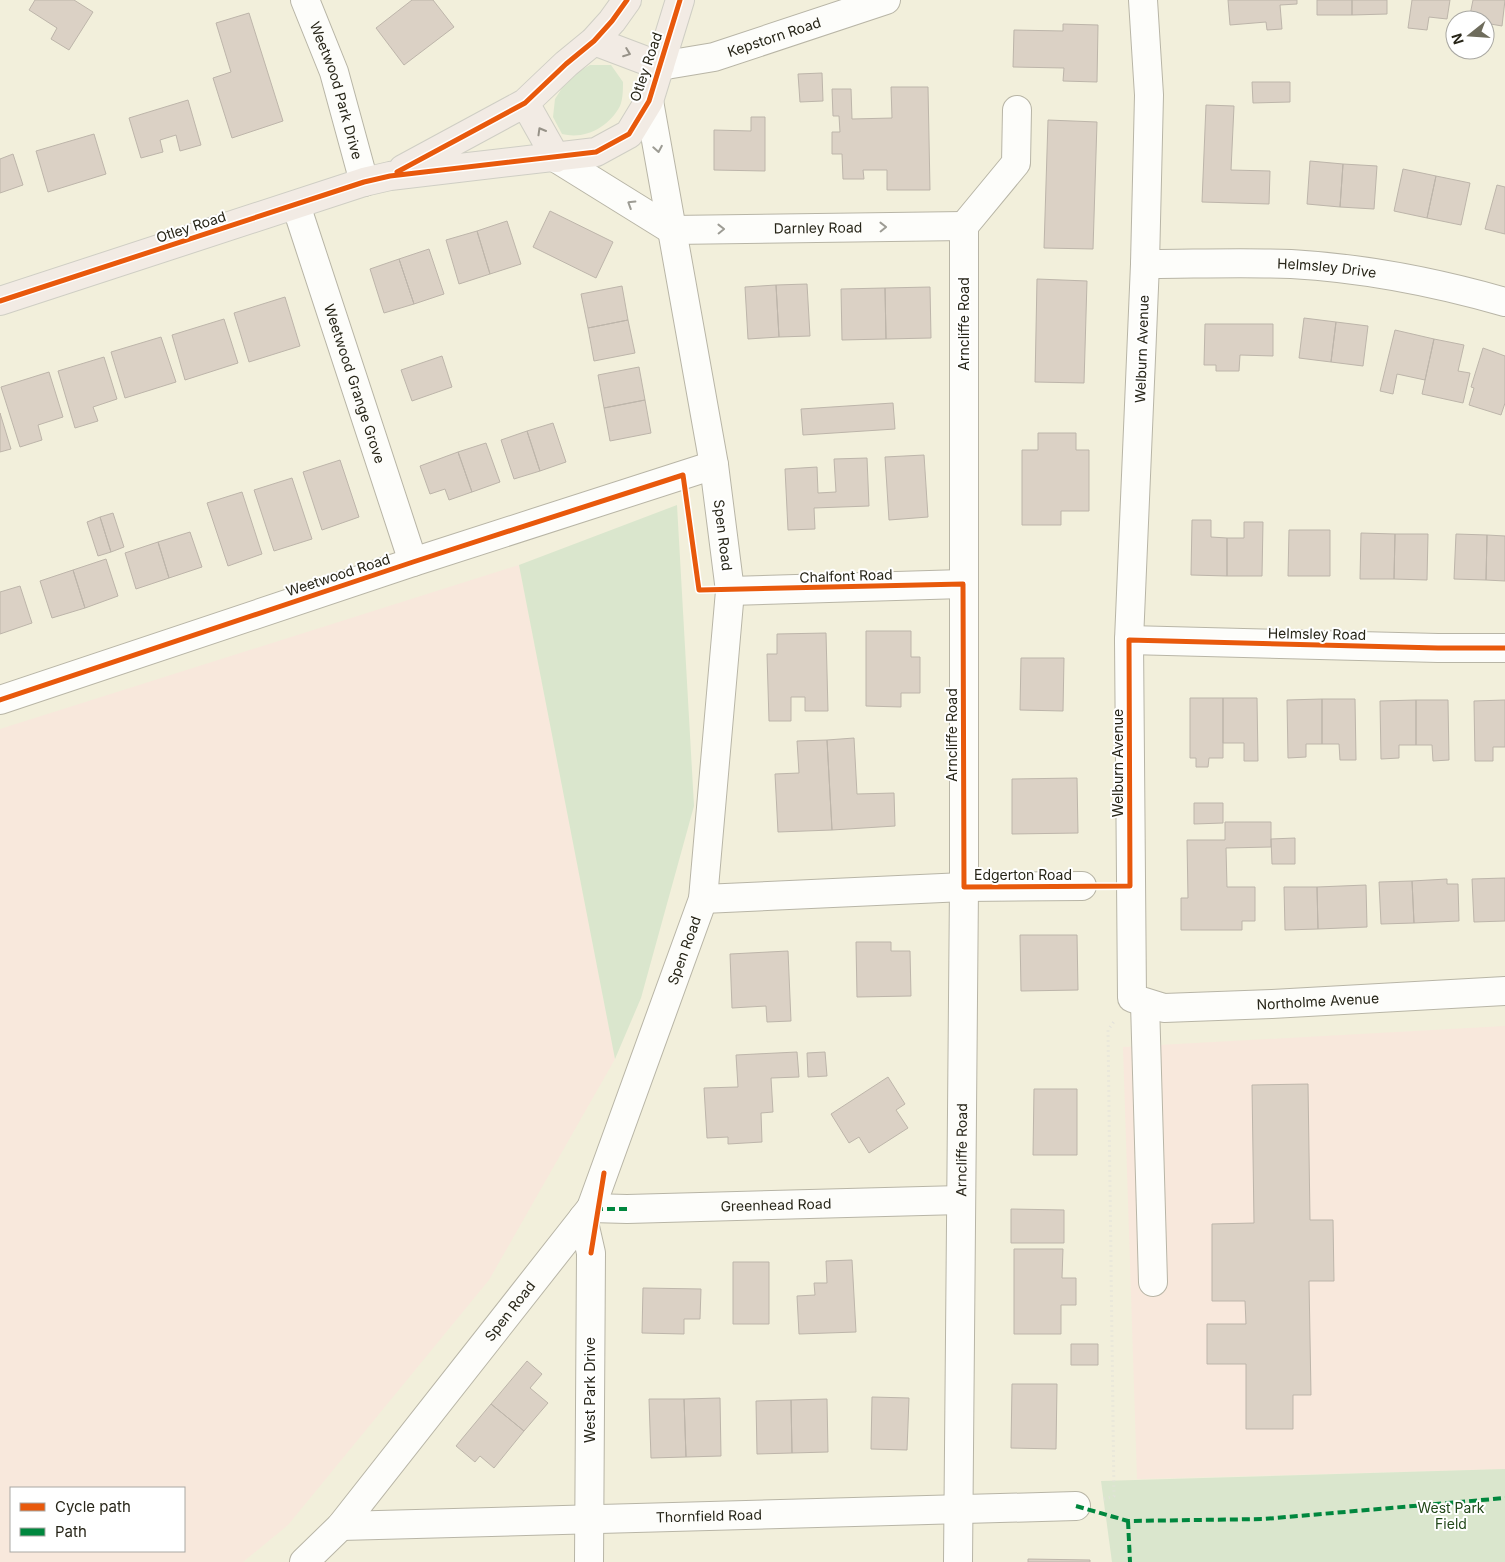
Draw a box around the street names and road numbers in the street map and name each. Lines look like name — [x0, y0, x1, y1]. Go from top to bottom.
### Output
street label: Kepstorn Road — [725, 13, 823, 60]
street label: Weetwood Park Drive — [307, 19, 366, 161]
street label: Otley Road — [626, 30, 665, 104]
street label: Otley Road — [154, 207, 228, 246]
street label: Darnley Road — [774, 218, 862, 237]
street label: Helmsley Drive — [1277, 255, 1378, 281]
street label: Arncliffe Road — [955, 277, 972, 371]
street label: Welburn Avenue — [1131, 295, 1152, 403]
street label: Weetwood Grange Grove — [321, 302, 389, 465]
street label: Spen Road — [711, 498, 736, 572]
street label: Weetwood Road — [284, 550, 392, 599]
street label: Chalfont Road — [799, 565, 893, 586]
street label: Helmsley Road — [1268, 624, 1366, 643]
street label: Arncliffe Road — [943, 688, 960, 782]
street label: Welburn Avenue — [1109, 709, 1126, 817]
street label: Edgerton Road — [974, 866, 1072, 883]
street label: Spen Road — [664, 914, 704, 987]
street label: Northolme Avenue — [1256, 989, 1379, 1013]
street label: Arncliffe Road — [952, 1103, 970, 1197]
street label: Greenhead Road — [720, 1194, 832, 1214]
street label: Spen Road — [481, 1277, 538, 1344]
street label: West Park Drive — [581, 1337, 598, 1443]
street label: Thornfield Road — [656, 1506, 762, 1525]

